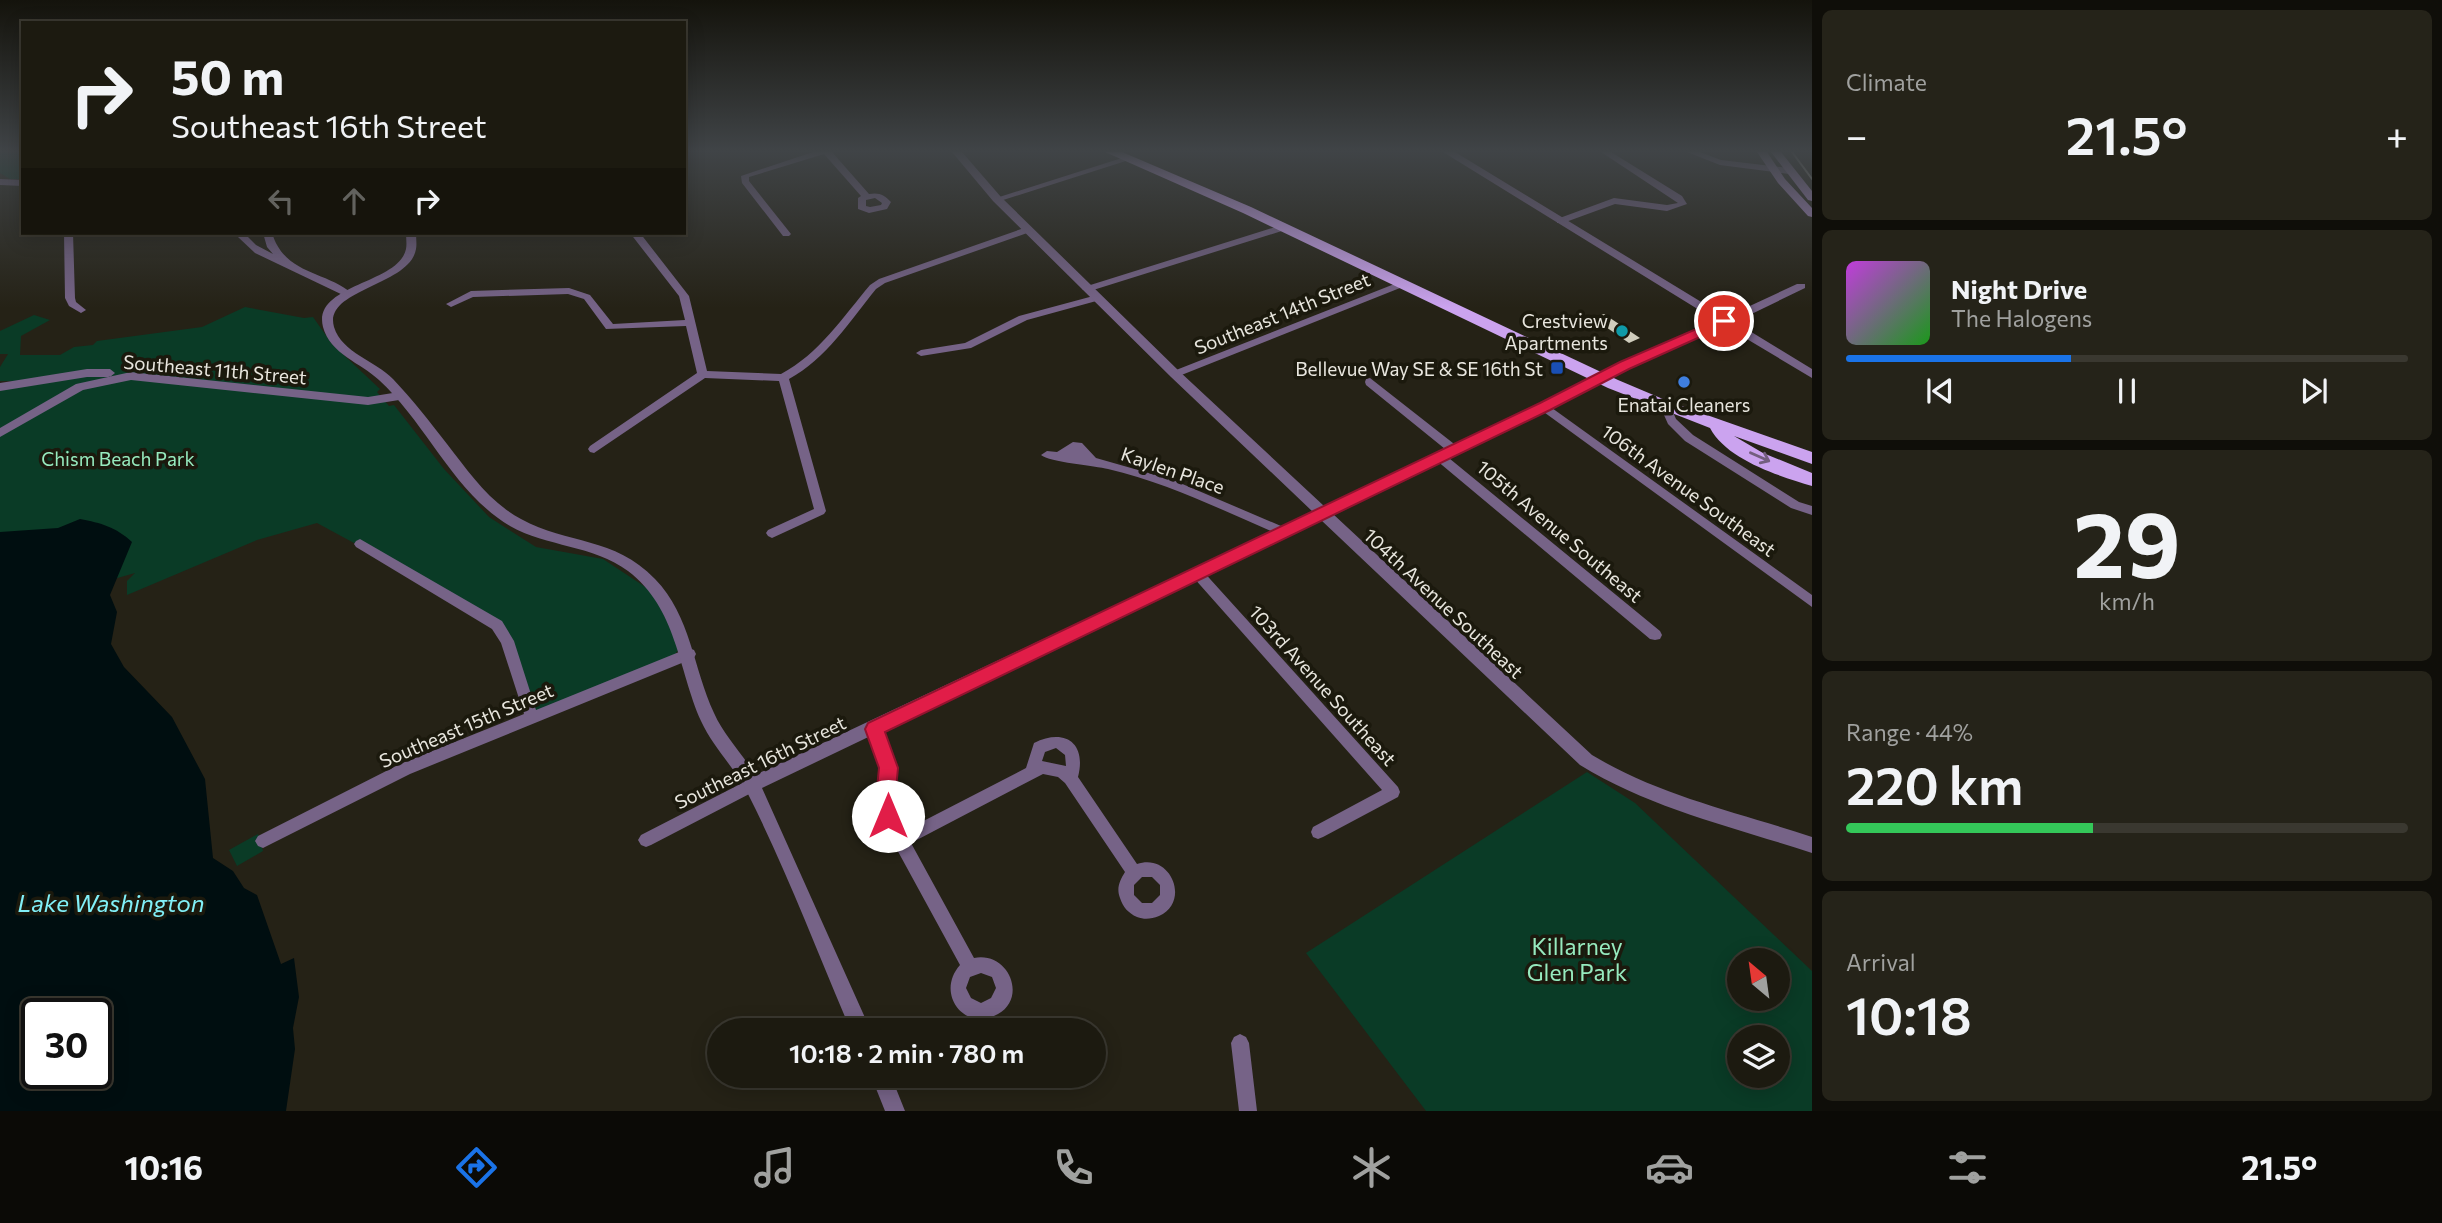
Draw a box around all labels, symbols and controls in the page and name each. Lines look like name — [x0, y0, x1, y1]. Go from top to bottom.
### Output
text: 50 m — [171, 45, 284, 105]
icon: right — [56, 49, 147, 140]
text: Climate — [1846, 68, 1927, 96]
text: 21.5° — [2066, 102, 2187, 166]
text: Southeast 16th Street — [171, 105, 487, 145]
text: − — [1846, 111, 1868, 158]
text: + — [2386, 111, 2408, 158]
icon: left — [262, 182, 300, 220]
icon: ahead — [335, 182, 373, 220]
icon: right — [408, 182, 446, 220]
street label: Southeast 14th Street — [1191, 267, 1373, 359]
text: Night Drive — [1951, 273, 2087, 304]
pin — [1694, 291, 1754, 351]
icon: arrive — [1705, 302, 1743, 340]
text: The Halogens — [1951, 304, 2092, 332]
place label: Crestview Apartments — [1504, 309, 1608, 354]
marker: Crestview Apartments — [1614, 323, 1630, 339]
street label: Southeast 11th Street — [122, 350, 308, 388]
place label: Bellevue Way SE & SE 16th St — [1295, 357, 1543, 380]
marker: Bellevue Way SE & SE 16th St — [1549, 360, 1565, 376]
icon: previous — [1921, 372, 1959, 410]
icon: pause — [2108, 372, 2146, 410]
icon: next — [2295, 372, 2333, 410]
marker: Enatai Cleaners — [1676, 374, 1692, 390]
place label: Enatai Cleaners — [1618, 393, 1750, 416]
street label: 106th Avenue Southeast — [1598, 419, 1781, 561]
street label: Kaylen Place — [1118, 442, 1228, 498]
park label: Chism Beach Park — [41, 447, 195, 470]
one-way arrow — [1748, 451, 1770, 464]
street label: 105th Avenue Southeast — [1473, 455, 1648, 607]
text: 29 — [2073, 485, 2181, 597]
street label: 104th Avenue Southeast — [1360, 523, 1529, 683]
text: km/h — [2099, 587, 2155, 615]
street label: 103rd Avenue Southeast — [1245, 600, 1401, 770]
street label: Southeast 15th Street — [376, 678, 557, 772]
street label: Southeast 16th Street — [671, 710, 849, 813]
text: Range · 44% — [1846, 718, 1973, 746]
text: 220 km — [1846, 752, 2023, 816]
position arrow — [851, 779, 925, 853]
water label: Lake Washington — [17, 888, 205, 917]
park label: Killarney Glen Park — [1527, 932, 1628, 986]
north arrow — [1727, 948, 1790, 1012]
map controls — [1727, 948, 1790, 1088]
text: Arrival — [1846, 948, 1916, 976]
text: 10:18 — [1846, 982, 1972, 1046]
speed limit sign: 30 — [21, 998, 112, 1089]
button: layers — [1727, 1025, 1790, 1088]
text: 10:18 · 2 min · 780 m — [789, 1037, 1024, 1068]
icon: directions — [452, 1143, 501, 1192]
icon: music — [750, 1143, 799, 1192]
icon: phone — [1049, 1143, 1098, 1192]
icon: climate — [1347, 1143, 1396, 1192]
icon: car — [1645, 1143, 1694, 1192]
icon: filters — [1943, 1143, 1992, 1192]
text: 10:16 — [125, 1147, 203, 1187]
text: 21.5° — [2241, 1147, 2317, 1187]

